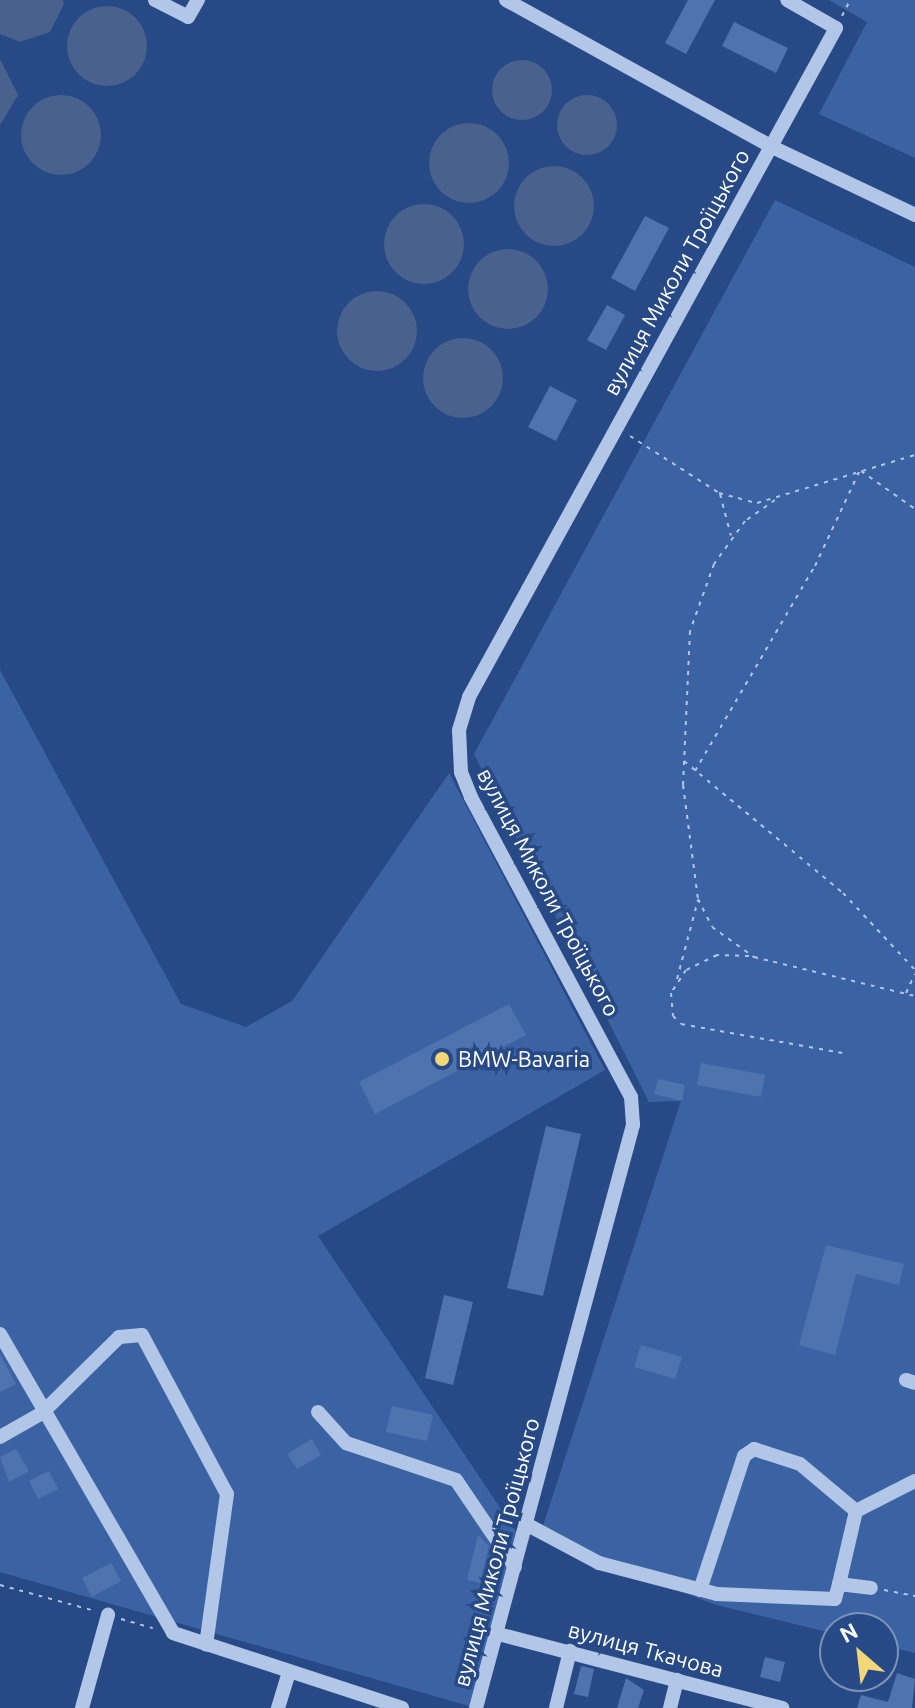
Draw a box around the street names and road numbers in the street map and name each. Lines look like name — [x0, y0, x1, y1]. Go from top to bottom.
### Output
street label: вулиця Миколи Троїцького — [597, 144, 755, 400]
street label: вулиця Миколи Троїцького — [472, 763, 626, 1021]
street label: вулиця Миколи Троїцького — [447, 1415, 545, 1689]
street label: вулиця Ткачова — [566, 1616, 726, 1682]

